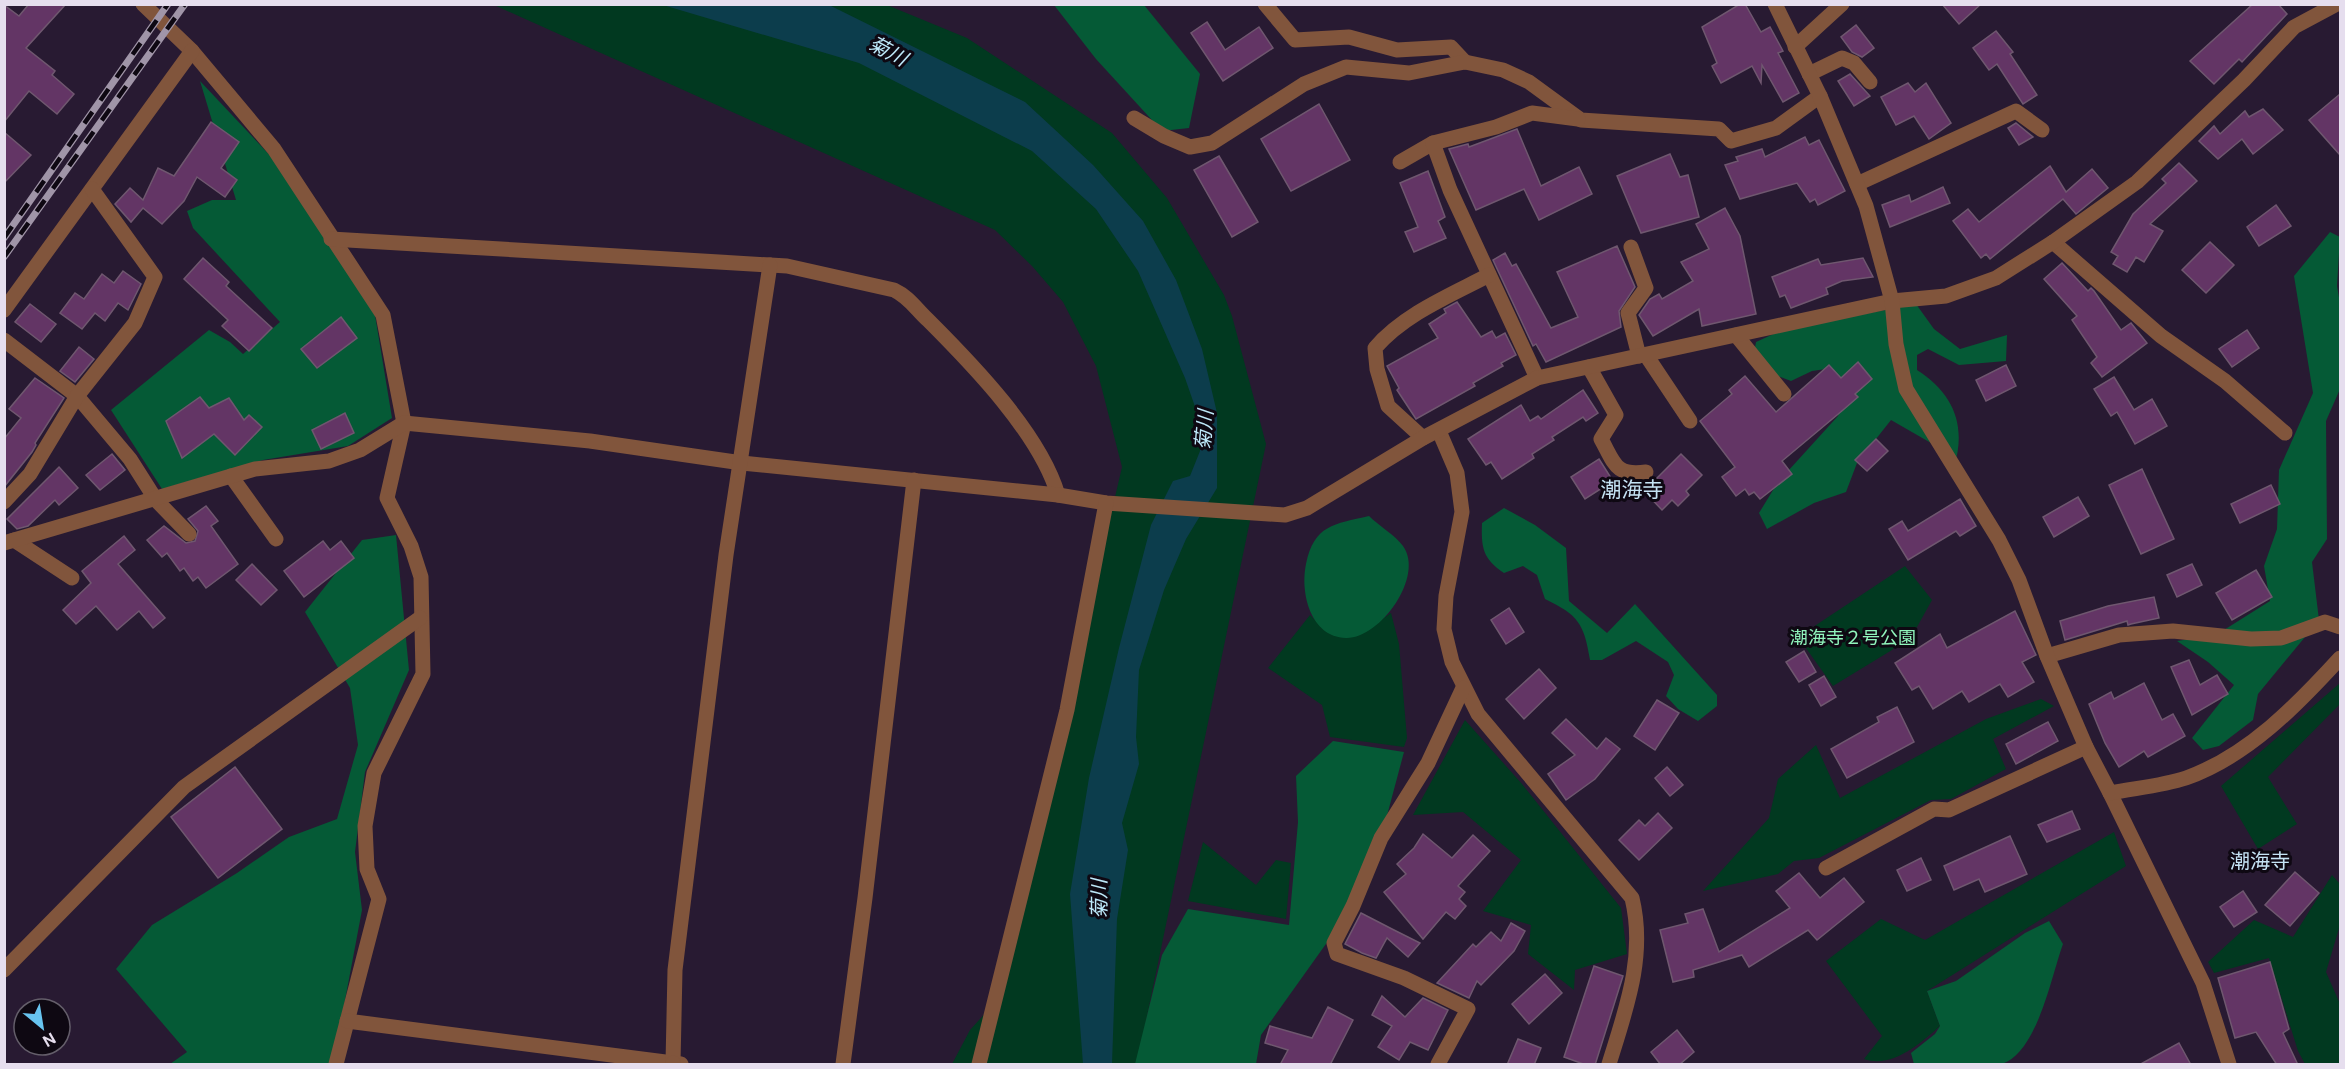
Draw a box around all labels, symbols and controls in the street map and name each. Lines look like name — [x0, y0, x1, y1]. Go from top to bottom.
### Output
water label: 菊川 — [864, 30, 914, 73]
water label: 菊川 — [1189, 407, 1219, 451]
district label: 潮海寺 — [1601, 476, 1664, 504]
park label: 潮海寺２号公園 — [1790, 626, 1916, 650]
district label: 潮海寺 — [2230, 848, 2290, 874]
water label: 菊川 — [1086, 877, 1112, 919]
north arrow — [12, 997, 72, 1057]
text: N — [39, 1028, 60, 1052]

